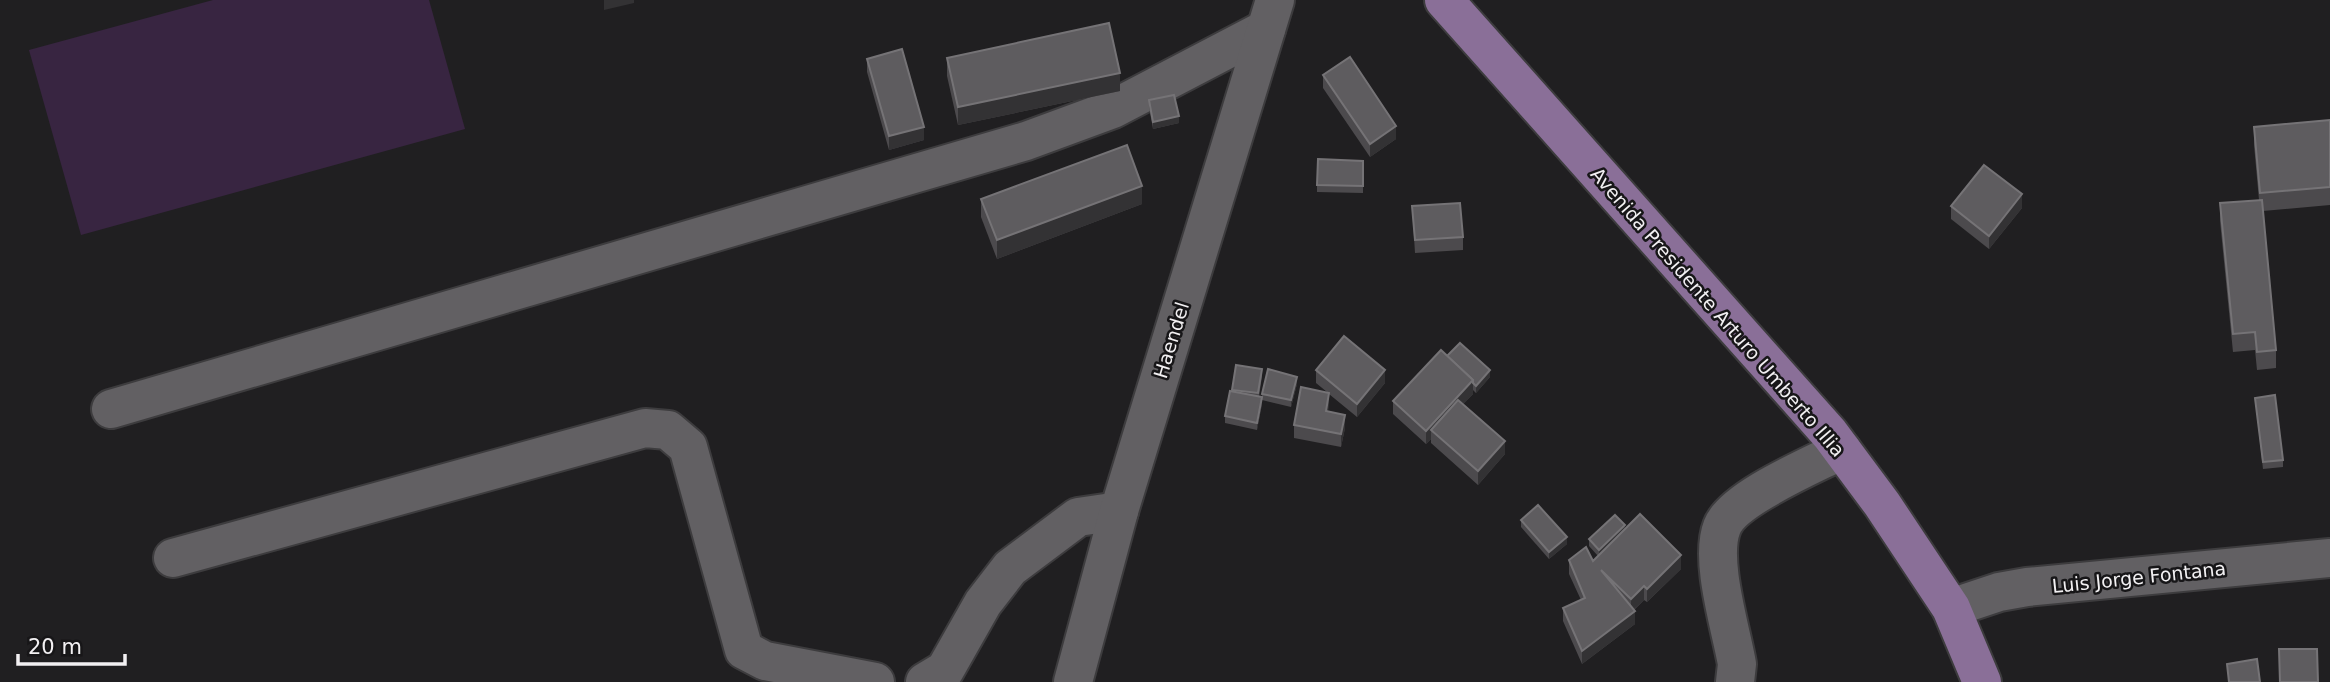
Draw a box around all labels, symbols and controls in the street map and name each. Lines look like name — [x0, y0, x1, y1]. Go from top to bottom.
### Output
street label: Avenida Presidente Arturo Umberto Illia — [1586, 163, 1850, 461]
street label: Haendel — [1149, 299, 1193, 381]
street label: Luis Jorge Fontana — [2051, 557, 2227, 597]
scale bar — [18, 622, 124, 666]
text: 20 m — [28, 635, 82, 659]

